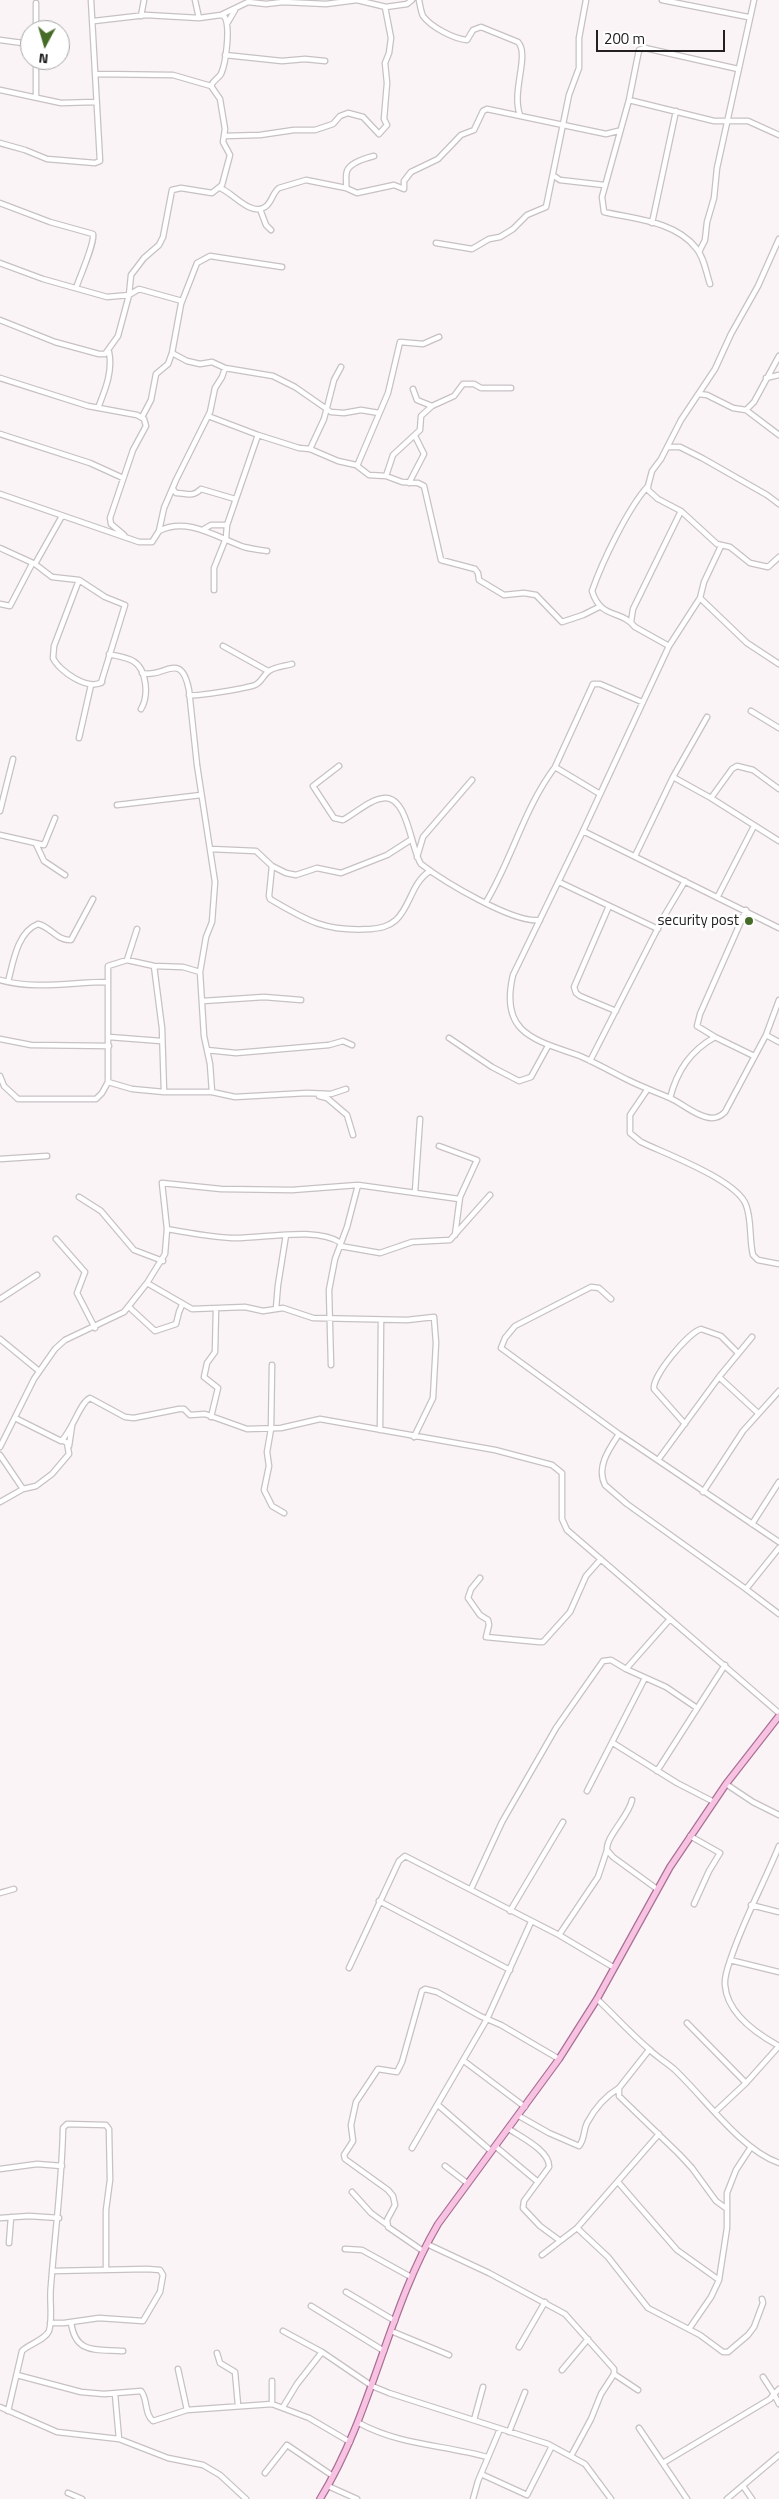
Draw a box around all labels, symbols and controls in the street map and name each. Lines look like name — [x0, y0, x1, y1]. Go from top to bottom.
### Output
north arrow — [20, 20, 70, 70]
scale bar — [599, 20, 728, 52]
text: 200 m — [604, 27, 645, 50]
text: N — [38, 48, 49, 70]
place label: security post — [658, 912, 739, 930]
marker: security post — [743, 915, 755, 927]

